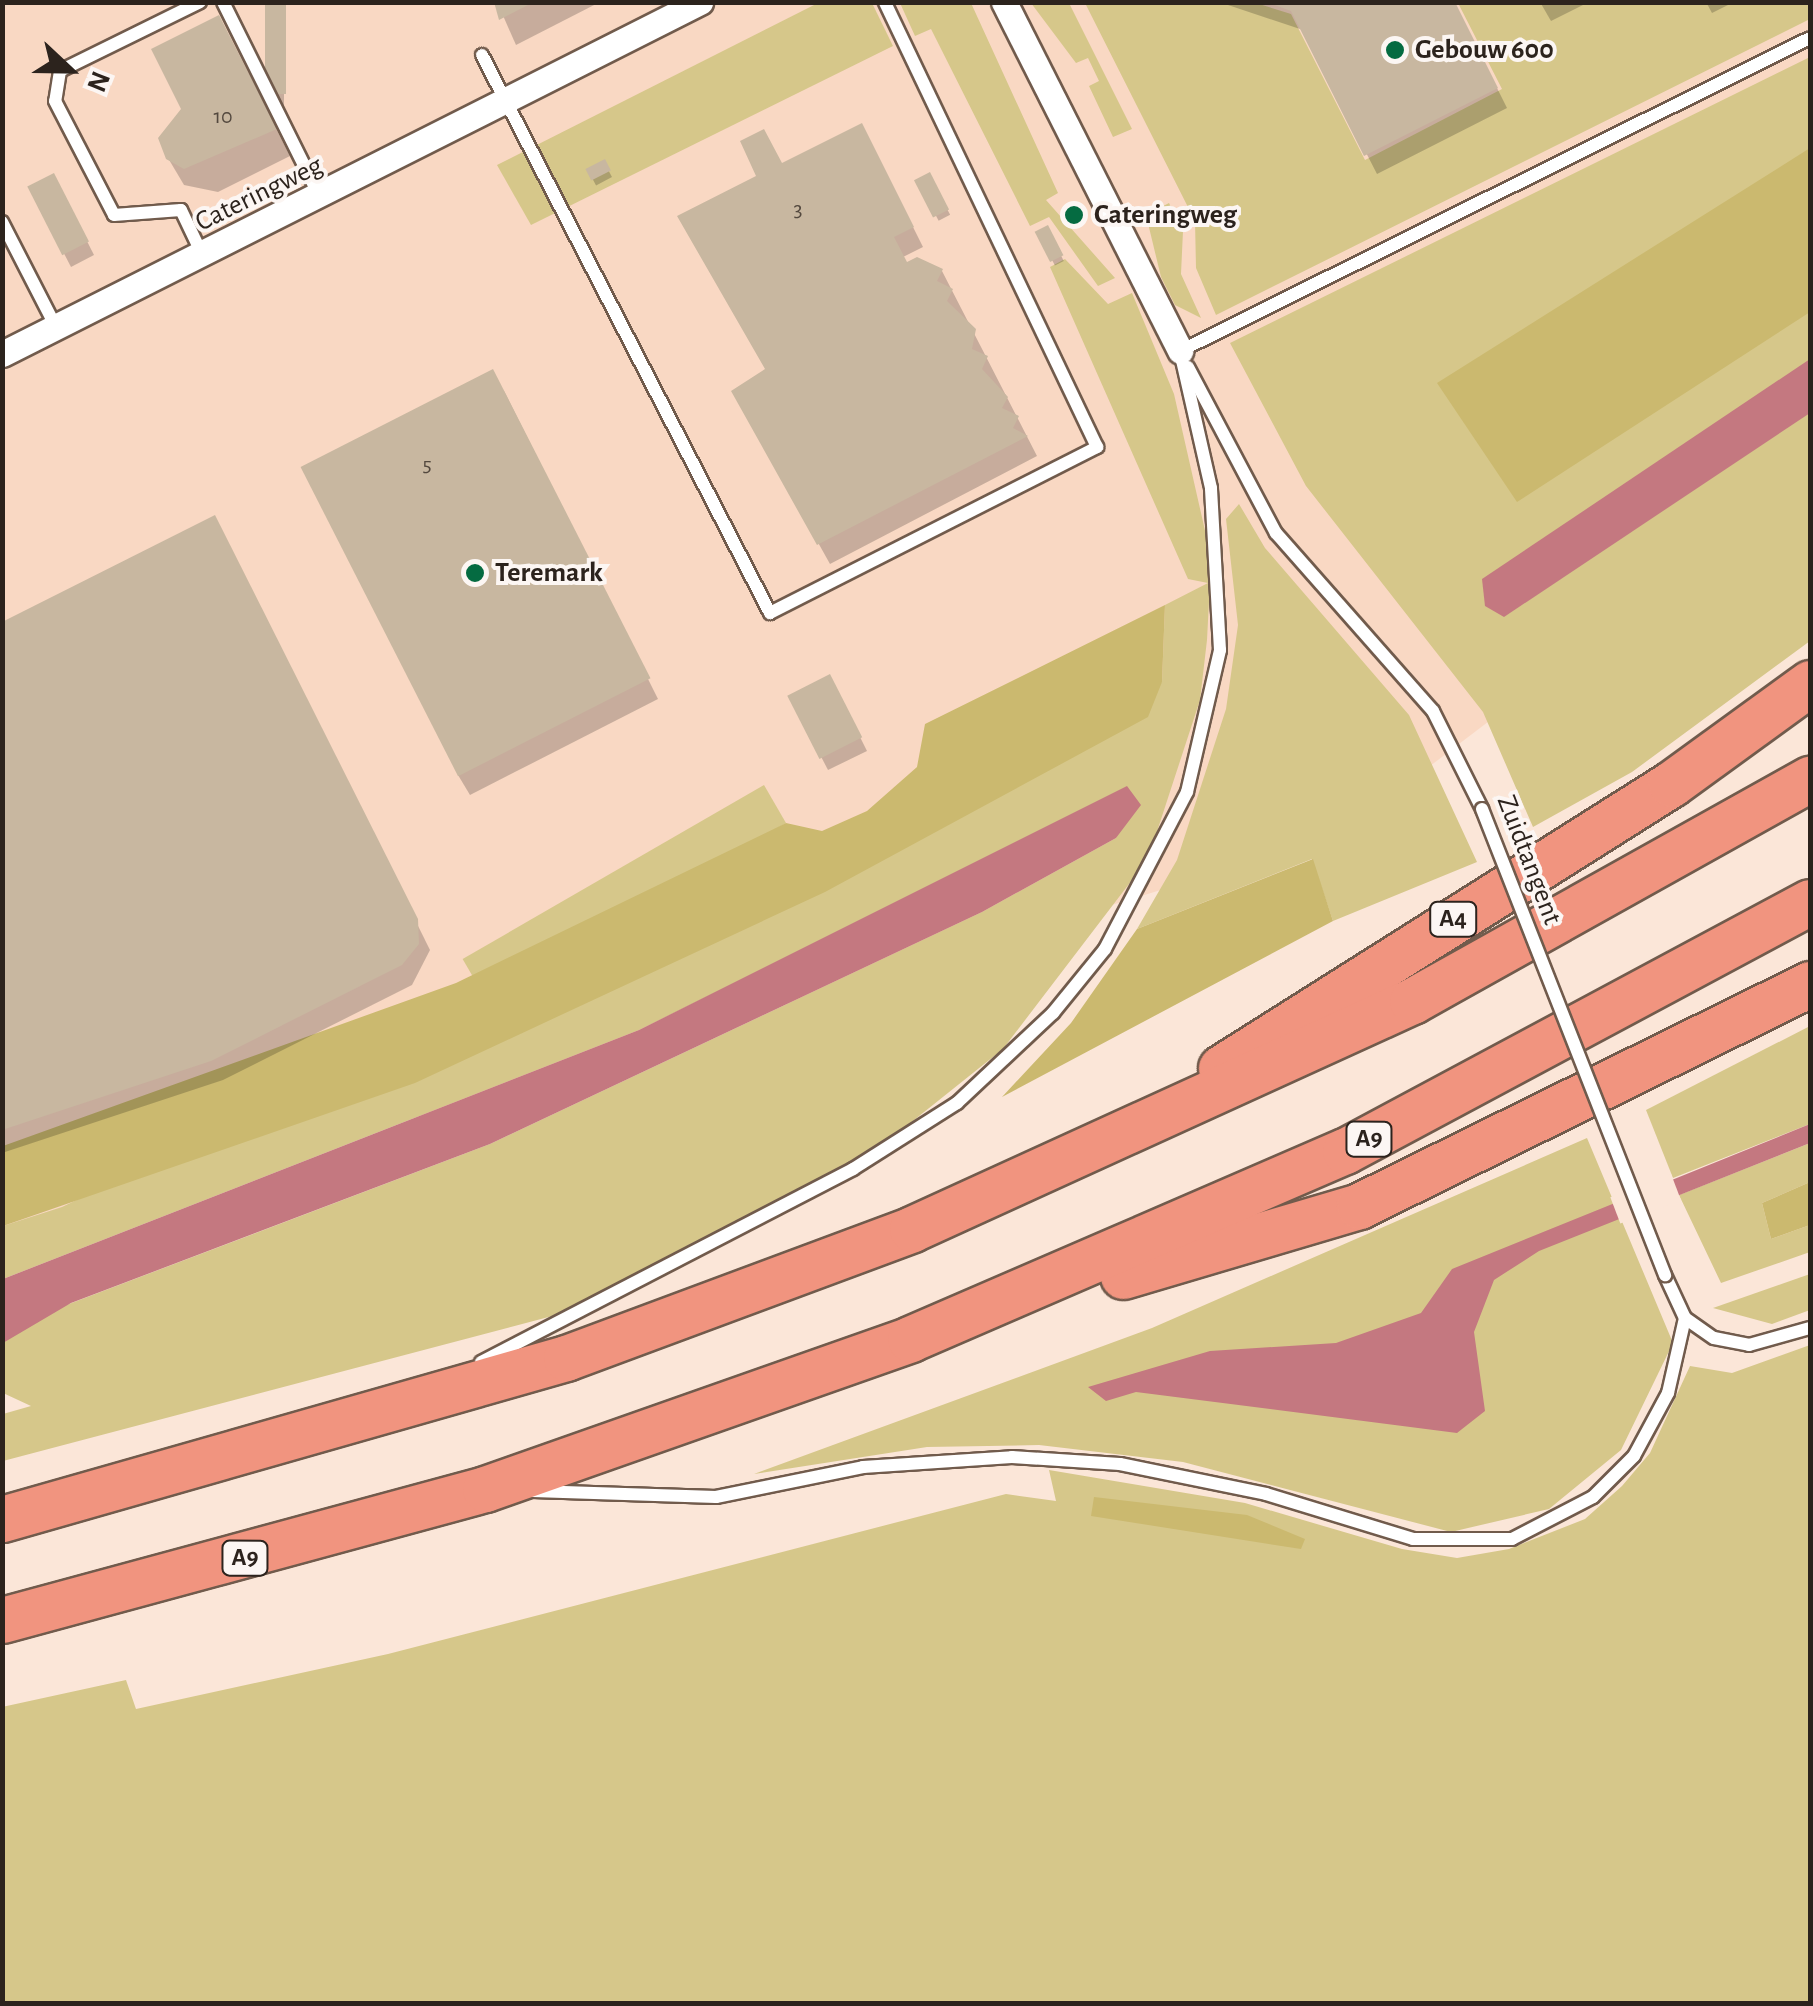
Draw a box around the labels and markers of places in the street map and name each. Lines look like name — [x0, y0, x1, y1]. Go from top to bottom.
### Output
place label: Gebouw 600 — [1415, 33, 1554, 67]
marker: Gebouw 600 — [1384, 39, 1406, 61]
place label: Cateringweg — [1094, 198, 1237, 232]
marker: Cateringweg — [1063, 204, 1085, 226]
place label: Teremark — [495, 556, 603, 590]
marker: Teremark — [464, 562, 486, 584]

